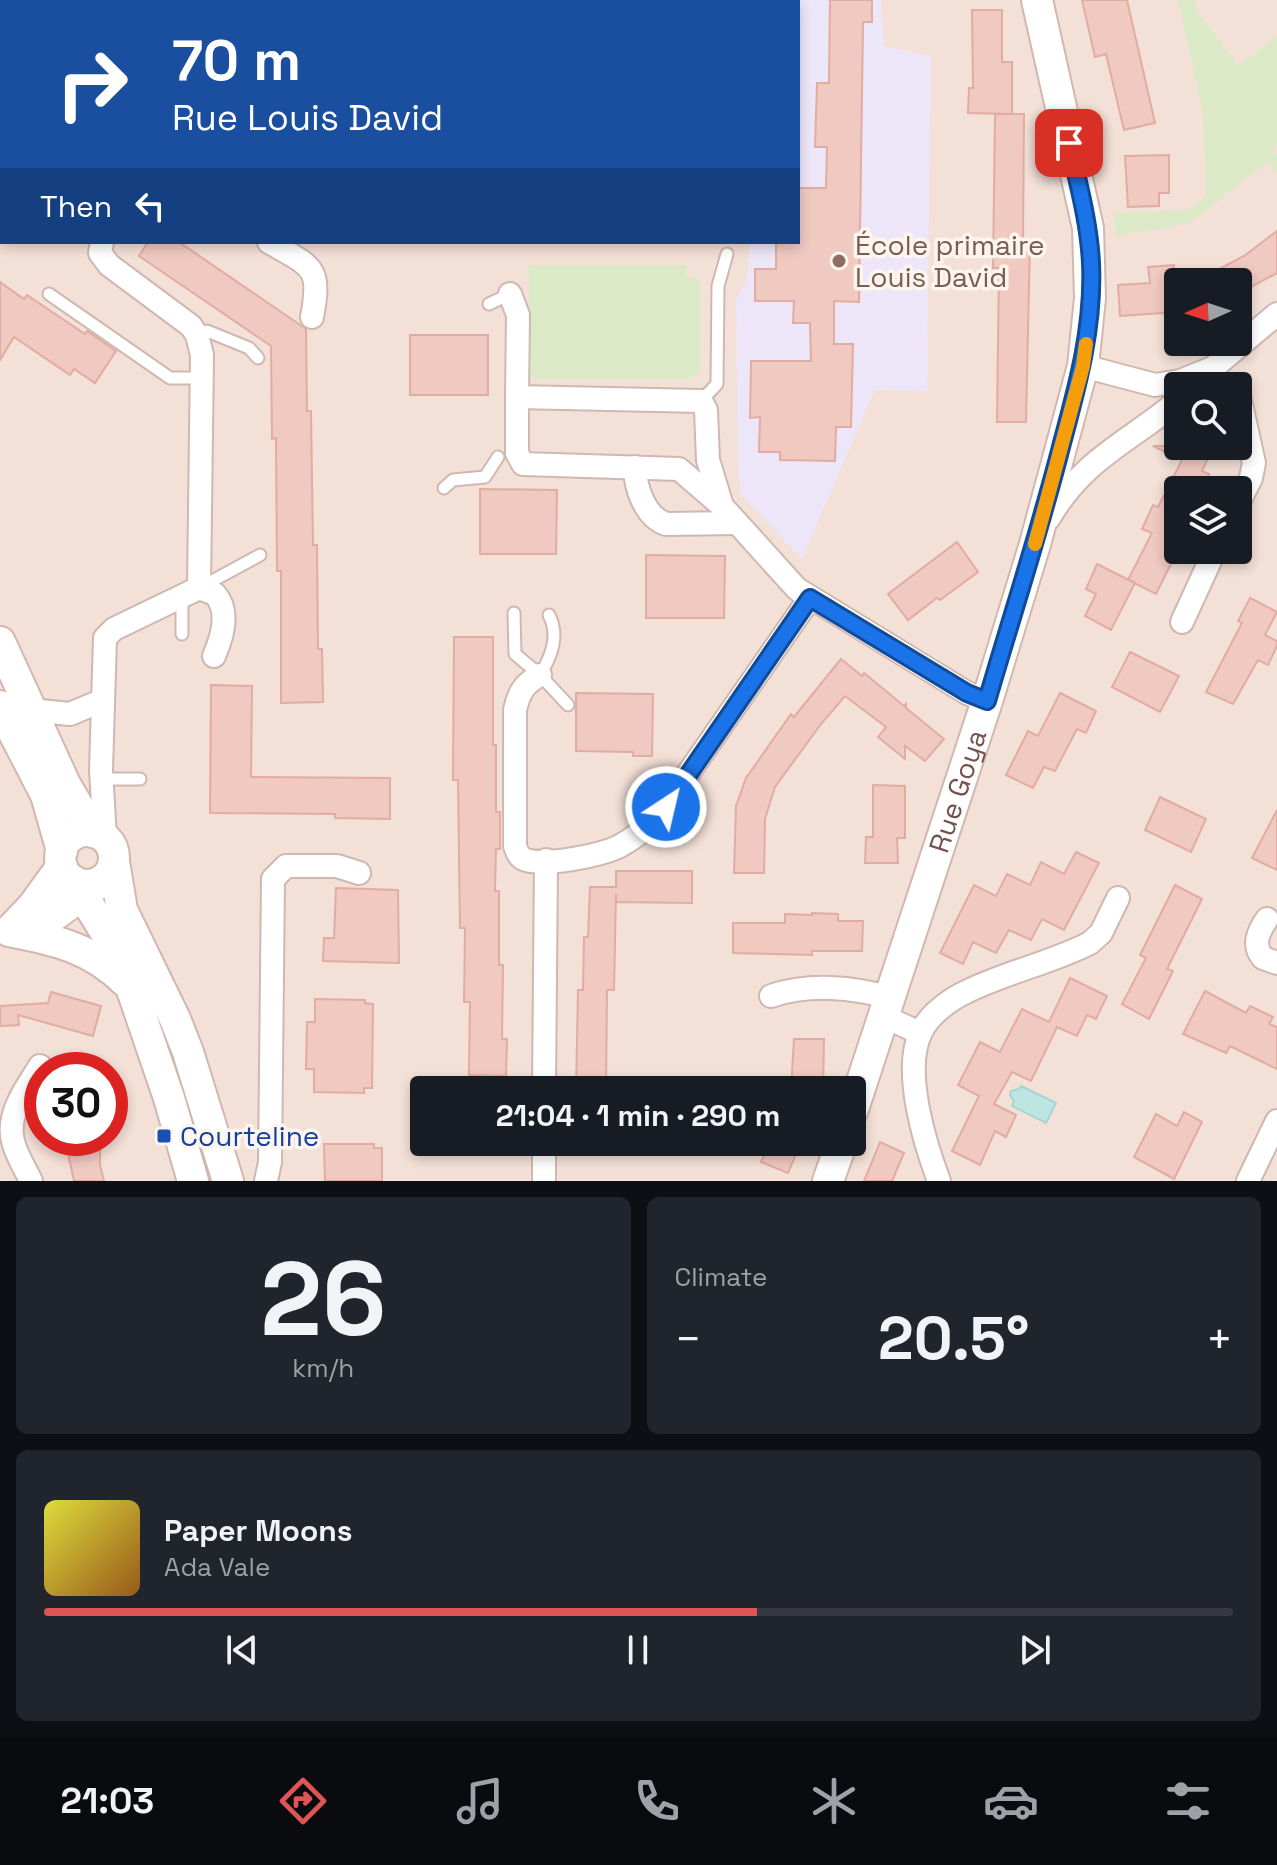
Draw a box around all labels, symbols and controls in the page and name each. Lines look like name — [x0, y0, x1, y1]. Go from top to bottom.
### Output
text: 70 m — [172, 25, 301, 96]
icon: right — [40, 32, 144, 136]
text: Rue Louis David — [172, 95, 443, 141]
pin — [1035, 109, 1103, 177]
icon: arrive — [1047, 121, 1091, 165]
icon: left — [128, 184, 172, 228]
text: Then — [40, 187, 112, 226]
place label: École primaire Louis David — [855, 227, 1045, 295]
marker: École primaire Louis David — [830, 252, 848, 270]
north arrow — [1164, 268, 1252, 356]
map controls — [1164, 268, 1252, 564]
button: search — [1164, 372, 1252, 460]
button: layers — [1164, 476, 1252, 564]
street label: Rue Goya — [920, 725, 994, 857]
position arrow — [624, 765, 708, 849]
speed limit sign: 30 — [24, 1052, 128, 1156]
text: 21:04 · 1 min · 290 m — [496, 1096, 780, 1135]
place label: Courteline — [180, 1118, 319, 1154]
marker: Courteline — [155, 1127, 173, 1145]
text: 26 — [260, 1233, 386, 1365]
text: Climate — [675, 1260, 767, 1294]
text: 20.5° — [878, 1300, 1029, 1377]
text: − — [675, 1311, 702, 1367]
text: + — [1206, 1311, 1233, 1367]
text: km/h — [292, 1351, 354, 1385]
text: Paper Moons — [164, 1511, 353, 1550]
text: Ada Vale — [164, 1550, 270, 1584]
icon: previous — [220, 1628, 264, 1672]
icon: pause — [616, 1628, 660, 1672]
icon: next — [1013, 1628, 1057, 1672]
icon: directions — [275, 1773, 331, 1829]
icon: music — [452, 1773, 508, 1829]
icon: phone — [629, 1773, 685, 1829]
icon: climate — [806, 1773, 862, 1829]
icon: car — [983, 1773, 1039, 1829]
icon: filters — [1160, 1773, 1216, 1829]
text: 21:03 — [61, 1778, 154, 1824]

